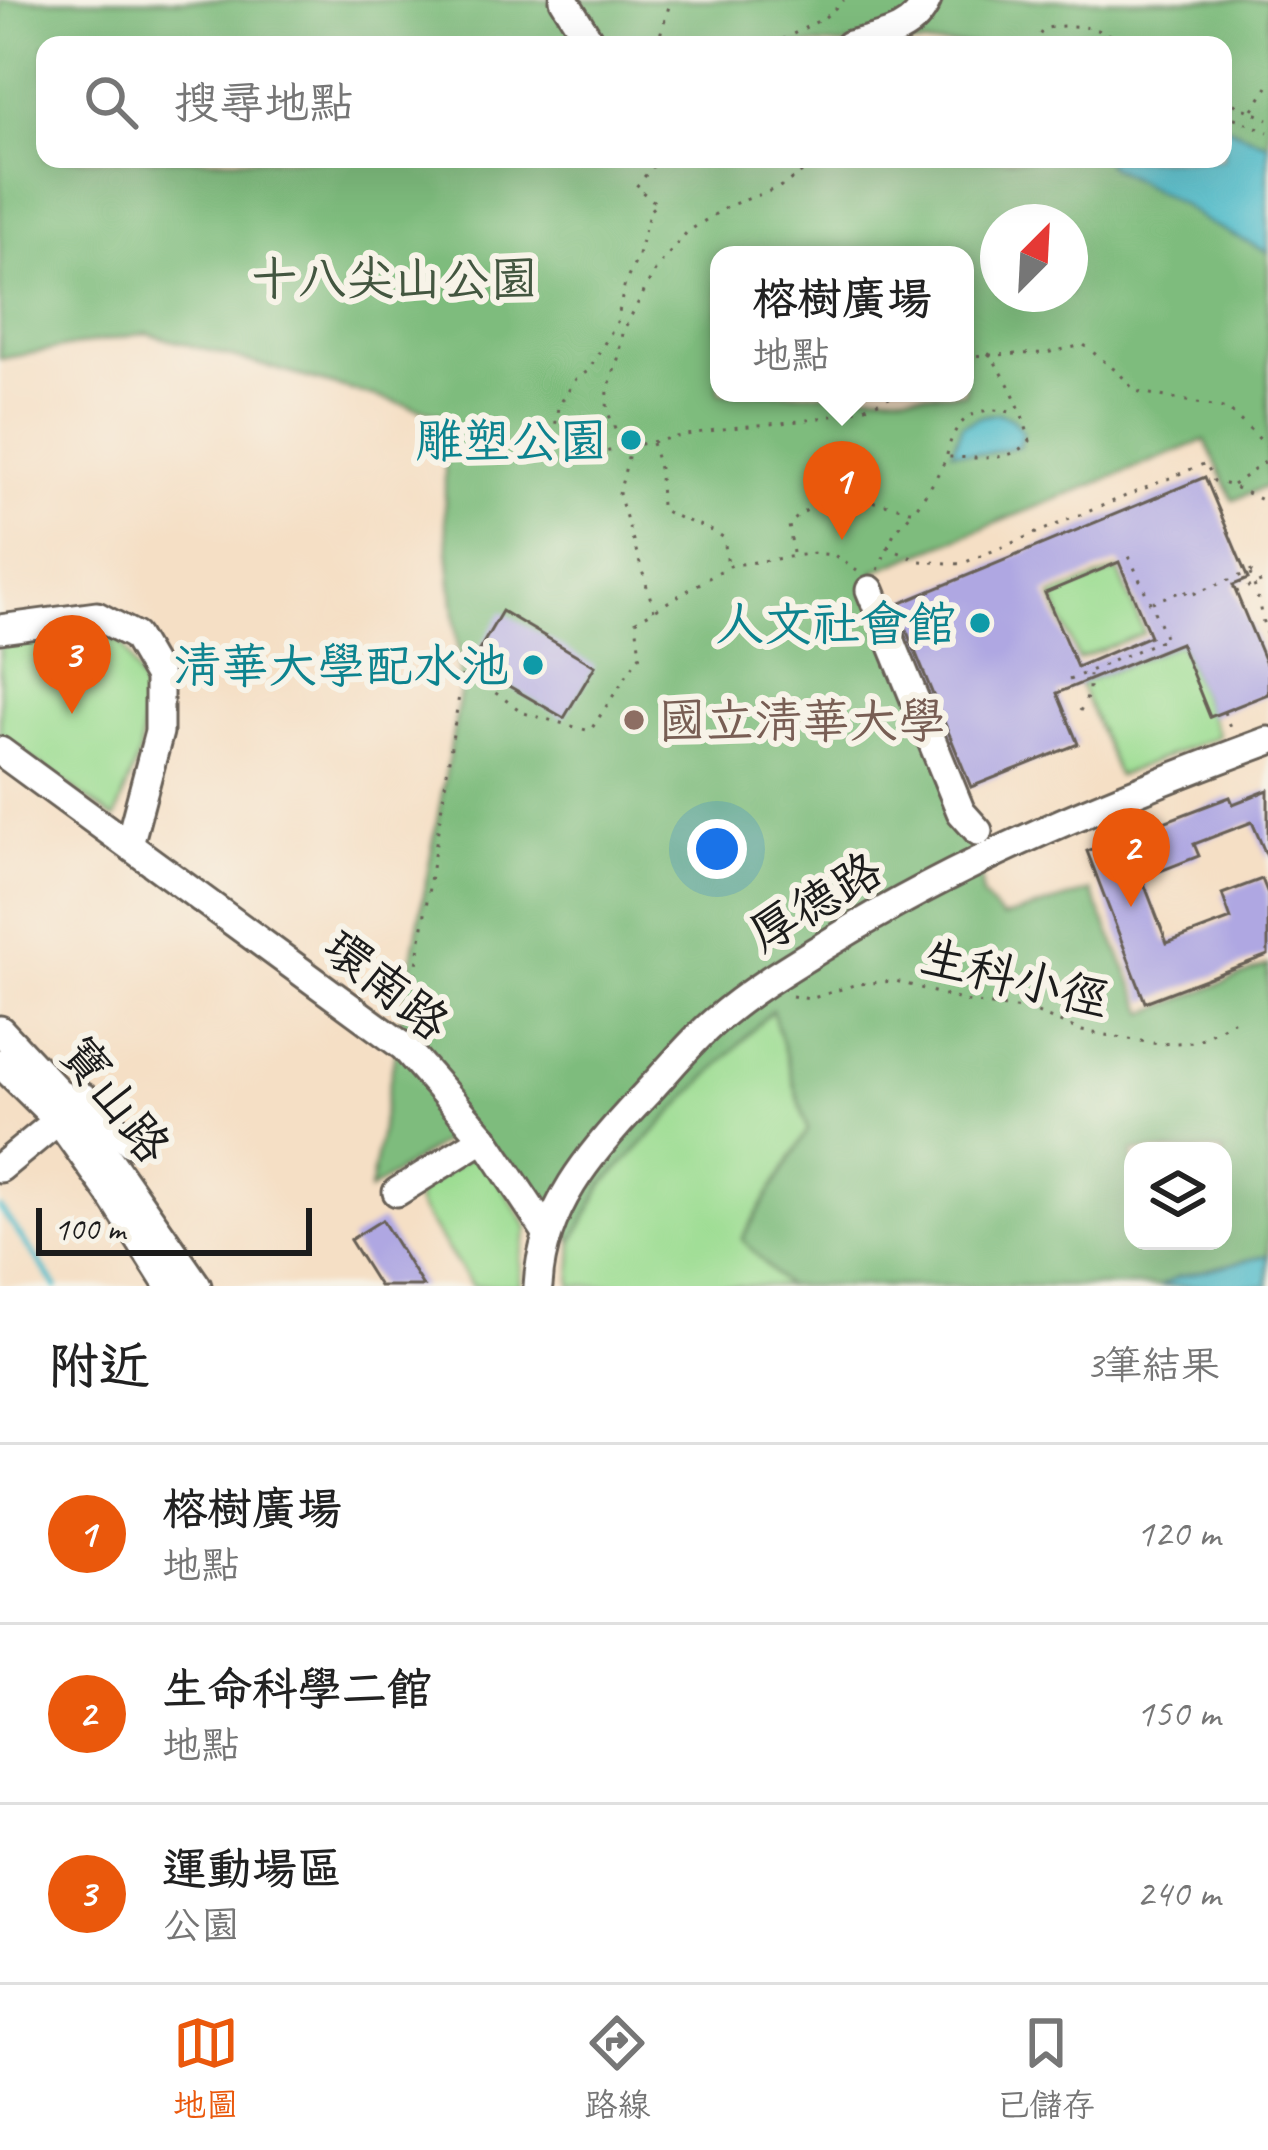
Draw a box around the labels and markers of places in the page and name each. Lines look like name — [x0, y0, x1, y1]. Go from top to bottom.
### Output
place label: 雕塑公園 — [415, 411, 607, 471]
marker: 雕塑公園 — [618, 427, 644, 453]
pin: 1 — [803, 441, 881, 540]
place label: 人文社會館 — [716, 594, 956, 654]
marker: 人文社會館 — [967, 610, 993, 636]
pin: 3 — [33, 615, 111, 714]
place label: 清華大學配水池 — [173, 636, 509, 696]
marker: 清華大學配水池 — [520, 652, 546, 678]
place label: 國立清華大學 — [658, 691, 946, 751]
marker: 國立清華大學 — [621, 707, 647, 733]
pin: 2 — [1092, 808, 1170, 907]

